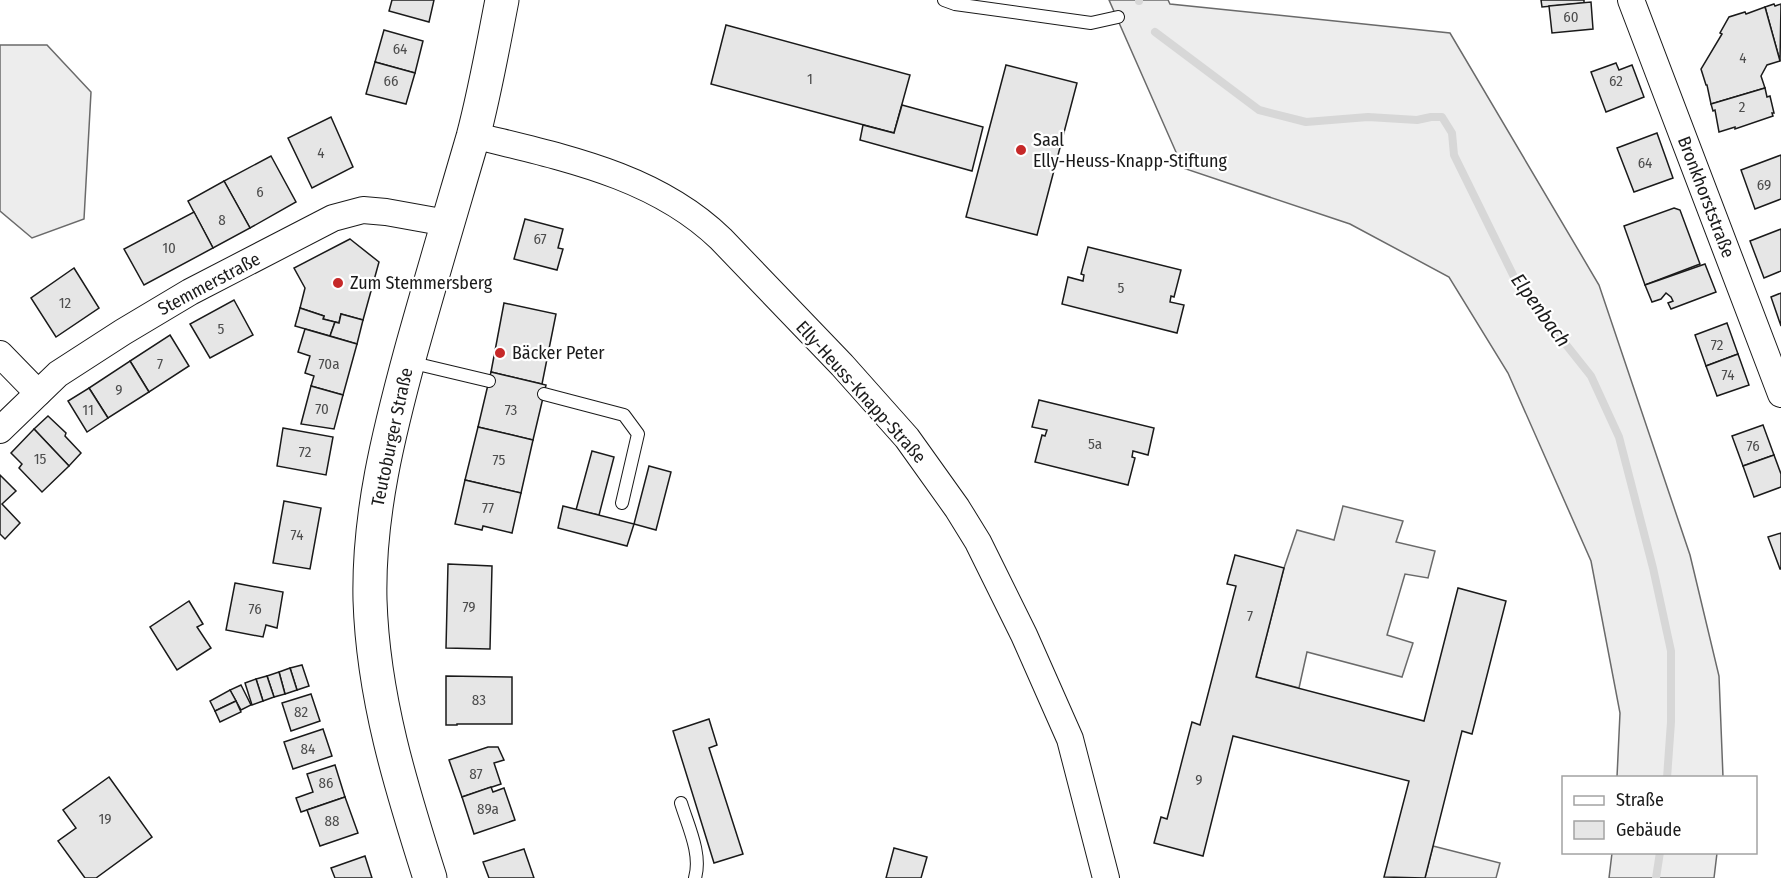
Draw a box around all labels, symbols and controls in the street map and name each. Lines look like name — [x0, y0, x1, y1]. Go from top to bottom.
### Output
house number: 60 — [1563, 8, 1579, 26]
house number: 64 — [393, 40, 407, 58]
house number: 4 — [1739, 49, 1747, 67]
house number: 1 — [807, 70, 813, 88]
house number: 66 — [384, 72, 398, 90]
house number: 62 — [1609, 72, 1623, 90]
house number: 2 — [1739, 98, 1746, 116]
place label: Saal Elly-Heuss-Knapp-Stiftung — [1033, 129, 1228, 172]
street label: Bronkhorststraße — [1673, 133, 1739, 261]
marker: Saal Elly-Heuss-Knapp-Stiftung — [1014, 143, 1028, 157]
house number: 4 — [317, 144, 325, 162]
house number: 64 — [1638, 154, 1652, 172]
house number: 69 — [1757, 176, 1771, 194]
house number: 6 — [256, 183, 264, 201]
house number: 8 — [218, 211, 226, 229]
house number: 67 — [533, 230, 547, 248]
house number: 10 — [162, 239, 176, 257]
street label: Stemmerstraße — [154, 248, 264, 320]
water label: Elpenbach — [1506, 269, 1576, 351]
place label: Zum Stemmersberg — [350, 272, 493, 294]
marker: Zum Stemmersberg — [331, 276, 345, 290]
house number: 5 — [1118, 279, 1125, 297]
house number: 12 — [59, 294, 72, 312]
street label: Elly-Heuss-Knapp-Straße — [791, 316, 931, 468]
house number: 5 — [218, 320, 225, 338]
house number: 72 — [1711, 336, 1724, 354]
place label: Bäcker Peter — [512, 342, 605, 364]
marker: Bäcker Peter — [493, 346, 507, 360]
house number: 7 — [157, 355, 163, 373]
house number: 70a — [318, 355, 340, 373]
street label: Teutoburger Straße — [367, 366, 417, 508]
house number: 74 — [1722, 366, 1734, 384]
house number: 9 — [115, 381, 123, 399]
house number: 70 — [315, 400, 329, 418]
house number: 11 — [82, 401, 94, 419]
house number: 73 — [505, 401, 518, 419]
house number: 5a — [1088, 435, 1102, 453]
house number: 76 — [1746, 437, 1760, 455]
house number: 72 — [299, 443, 312, 461]
house number: 15 — [34, 450, 46, 468]
house number: 75 — [493, 451, 505, 469]
house number: 77 — [482, 499, 494, 517]
house number: 74 — [291, 526, 303, 544]
house number: 79 — [462, 598, 476, 616]
house number: 76 — [248, 600, 262, 618]
house number: 7 — [1247, 607, 1253, 625]
house number: 83 — [472, 691, 486, 709]
house number: 82 — [294, 703, 308, 721]
house number: 84 — [301, 740, 315, 758]
house number: 87 — [469, 765, 483, 783]
house number: 9 — [1195, 771, 1203, 789]
house number: 86 — [319, 774, 333, 792]
legend — [1562, 776, 1757, 854]
text: Straße — [1616, 789, 1664, 811]
house number: 89a — [477, 800, 499, 818]
house number: 19 — [98, 810, 112, 828]
house number: 88 — [324, 812, 340, 830]
text: Gebäude — [1616, 819, 1682, 841]

